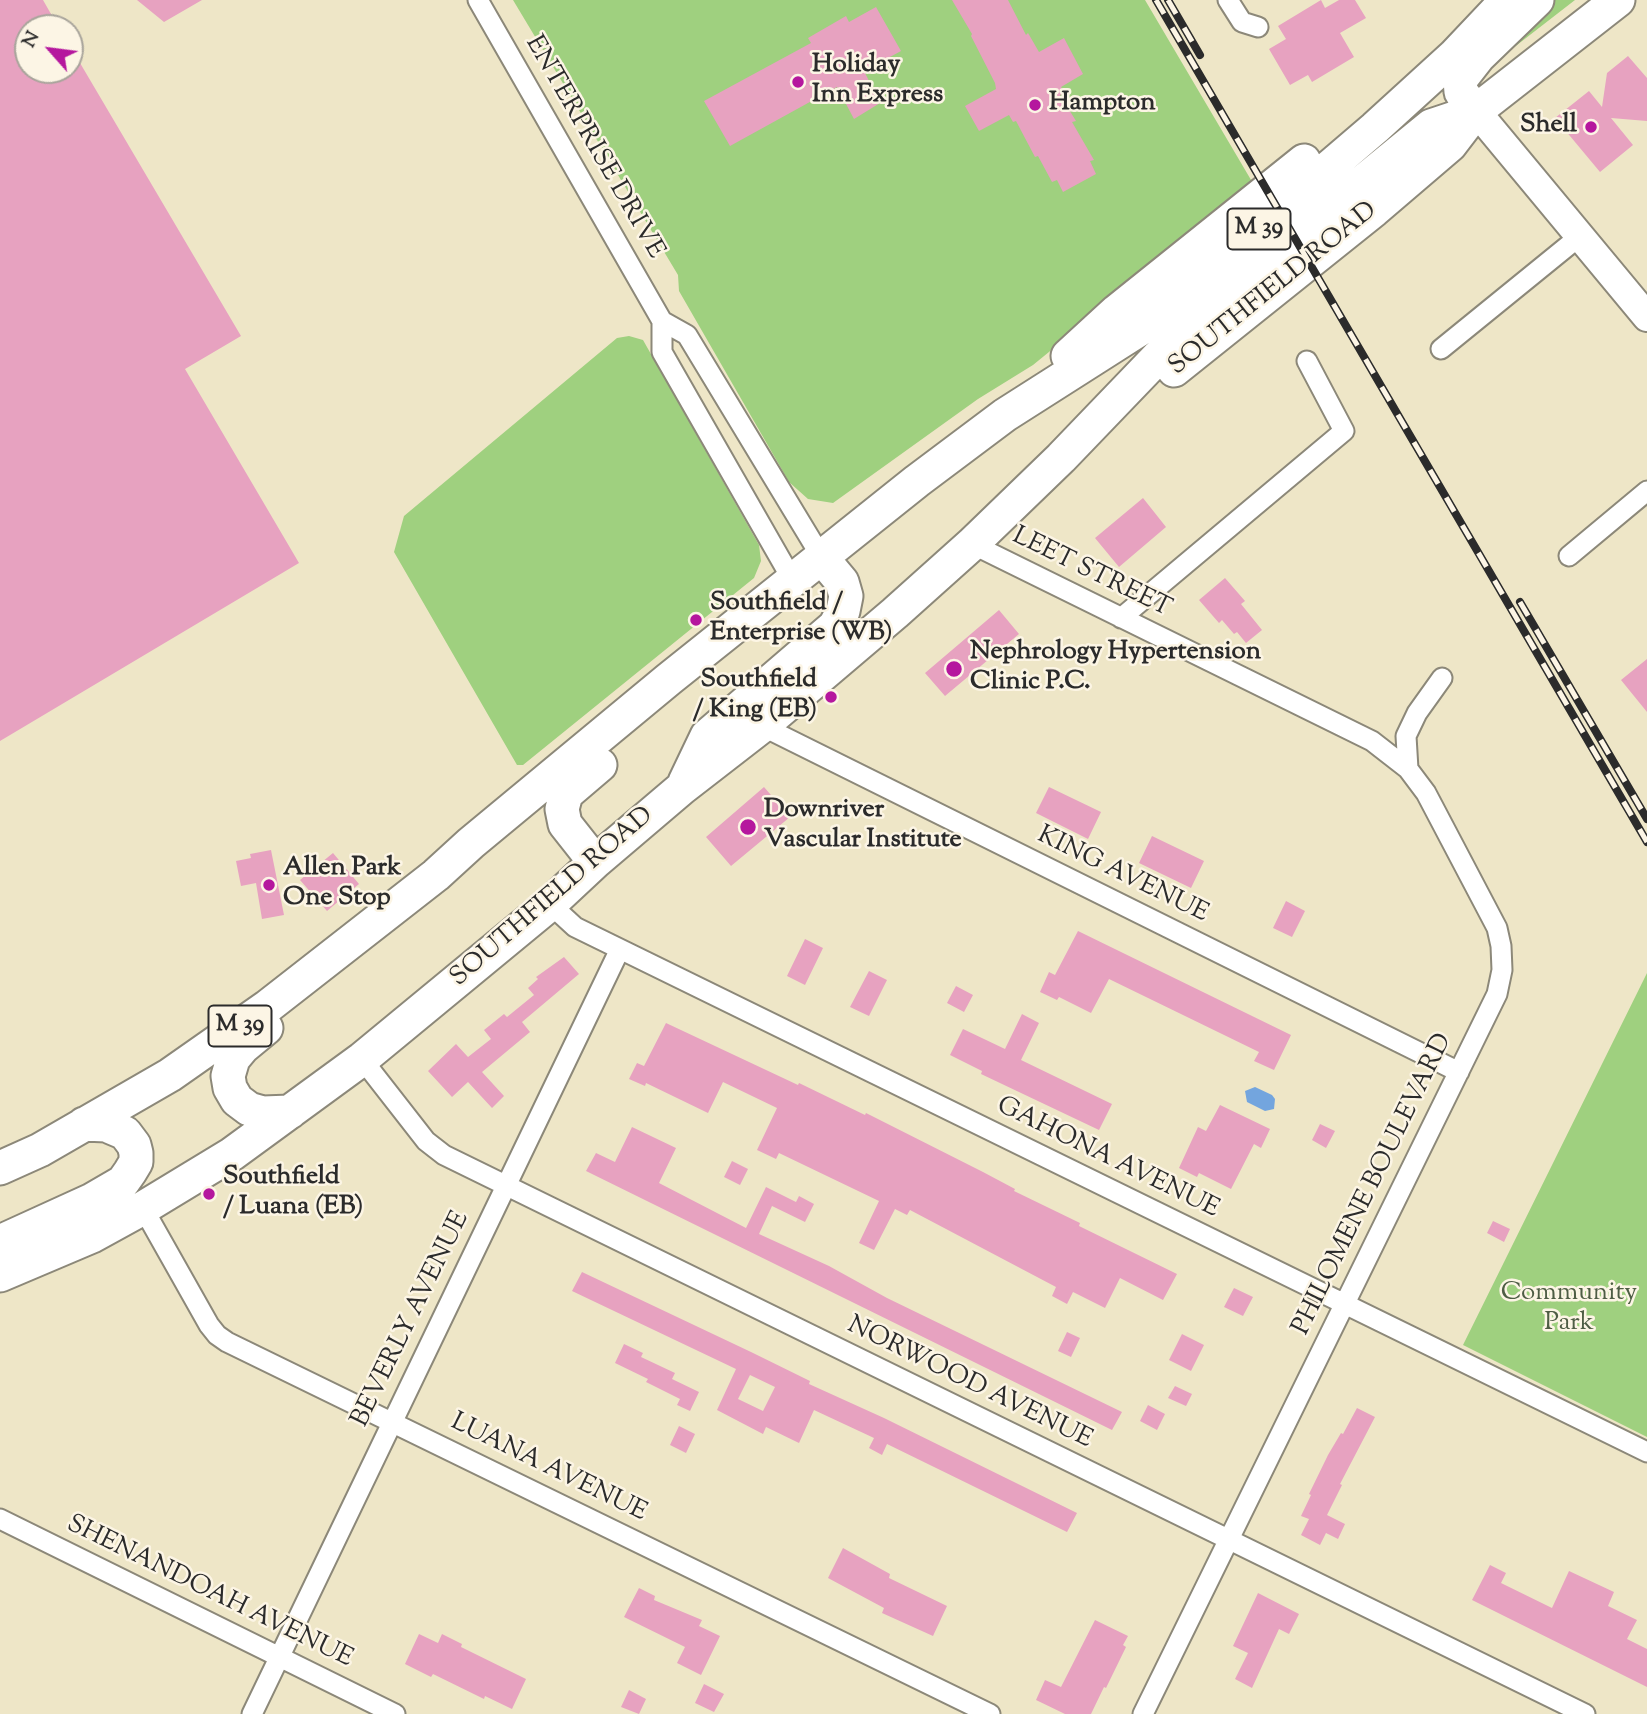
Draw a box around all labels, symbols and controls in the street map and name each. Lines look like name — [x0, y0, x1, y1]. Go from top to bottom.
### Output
north arrow — [14, 14, 84, 84]
text: N — [16, 27, 47, 53]
street label: ENTERPRISE DRIVE — [516, 31, 670, 265]
place label: Holiday Inn Express — [812, 51, 943, 112]
marker: Holiday Inn Express — [790, 74, 806, 90]
place label: Hampton — [1049, 89, 1156, 121]
marker: Hampton — [1027, 97, 1043, 113]
place label: Shell — [1520, 111, 1577, 143]
marker: Shell — [1583, 119, 1599, 135]
street label: SOUTHFIELD ROAD — [1164, 196, 1384, 384]
road number: M 39 — [1228, 209, 1290, 250]
street label: LEET STREET — [1006, 522, 1176, 626]
place label: Southfield / Enterprise (WB) — [710, 589, 892, 650]
marker: Southfield / Enterprise (WB) — [688, 612, 704, 628]
place label: Nephrology Hypertension Clinic P.C. — [970, 638, 1261, 700]
marker: Nephrology Hypertension Clinic P.C. — [944, 659, 964, 679]
place label: Southfield / King (EB) — [693, 666, 817, 728]
marker: Southfield / King (EB) — [823, 689, 839, 705]
place label: Downriver Vascular Institute — [764, 796, 962, 858]
street label: SOUTHFIELD ROAD — [445, 801, 661, 995]
marker: Downriver Vascular Institute — [738, 817, 758, 837]
street label: KING AVENUE — [1031, 821, 1213, 931]
place label: Allen Park One Stop — [283, 854, 401, 916]
marker: Allen Park One Stop — [261, 877, 277, 893]
road number: M 39 — [208, 1006, 272, 1046]
street label: PHILOMENE BOULEVARD — [1287, 1029, 1461, 1341]
street label: GAHONA AVENUE — [991, 1092, 1223, 1226]
place label: Southfield / Luana (EB) — [223, 1163, 363, 1224]
marker: Southfield / Luana (EB) — [201, 1186, 217, 1202]
street label: BEVERLY AVENUE — [346, 1207, 478, 1433]
park label: Community Park — [1501, 1279, 1637, 1340]
street label: NORWOOD AVENUE — [841, 1311, 1097, 1457]
street label: LUANA AVENUE — [445, 1408, 651, 1530]
street label: SHENANDOAH AVENUE — [61, 1510, 357, 1676]

